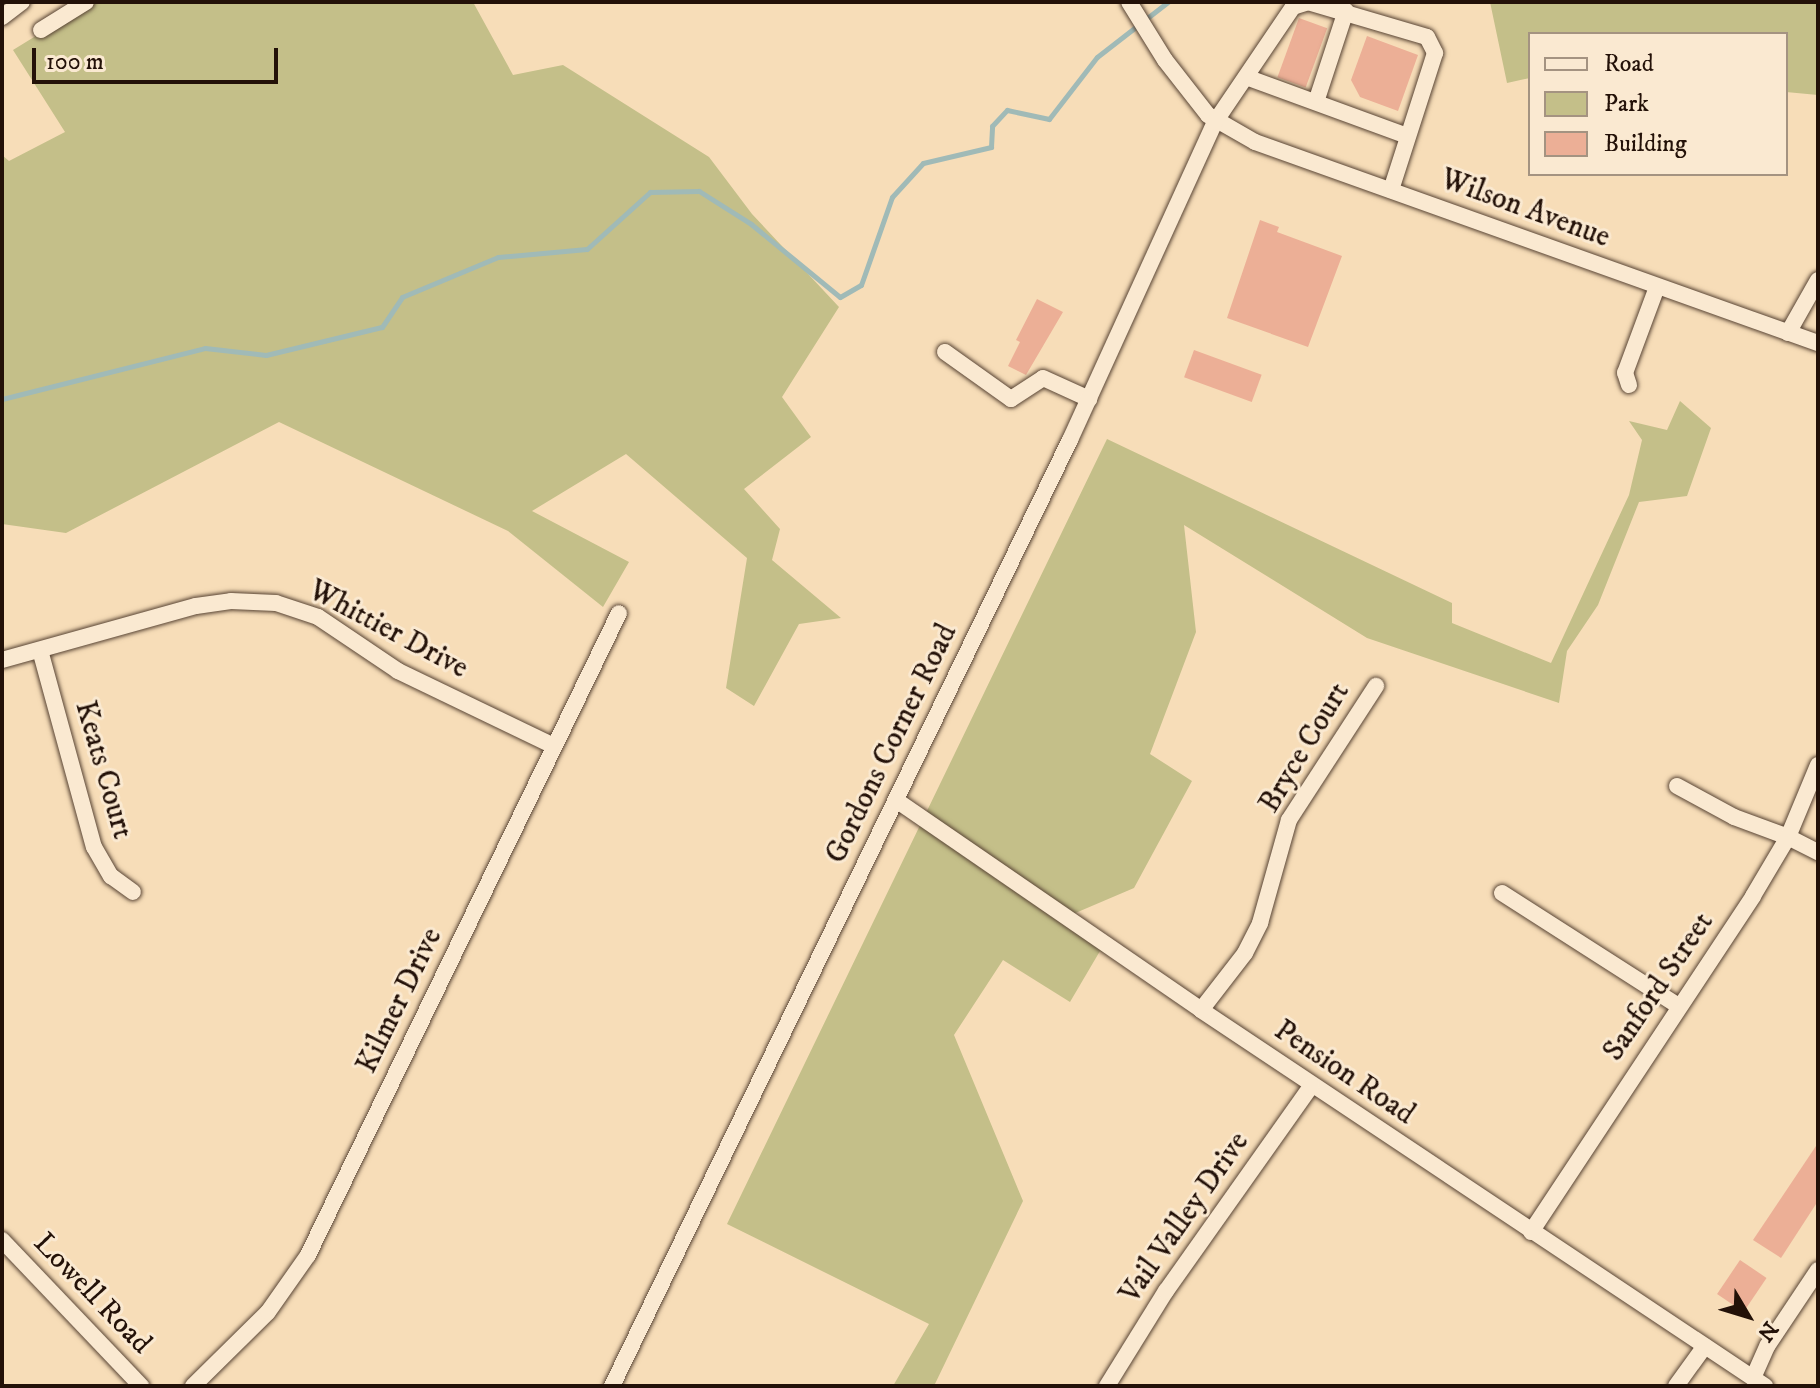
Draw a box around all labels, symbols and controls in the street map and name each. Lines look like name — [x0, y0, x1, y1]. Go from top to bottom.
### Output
scale bar — [36, 32, 282, 82]
legend — [1528, 32, 1788, 176]
text: 100 m — [46, 47, 104, 77]
text: Road — [1604, 49, 1654, 79]
text: Park — [1604, 89, 1649, 119]
text: Building — [1604, 129, 1687, 159]
street label: Wilson Avenue — [1435, 162, 1615, 256]
street label: Whittier Drive — [302, 573, 474, 687]
street label: Gordons Corner Road — [819, 619, 965, 869]
street label: Bryce Court — [1252, 676, 1358, 820]
street label: Keats Court — [66, 697, 140, 843]
street label: Sanford Street — [1596, 906, 1722, 1068]
street label: Kilmer Drive — [349, 923, 451, 1079]
street label: Pension Road — [1267, 1013, 1421, 1133]
street label: Vail Valley Drive — [1113, 1125, 1257, 1311]
street label: Lowell Road — [25, 1226, 159, 1362]
north arrow — [1708, 1276, 1788, 1356]
text: N — [1751, 1316, 1784, 1347]

